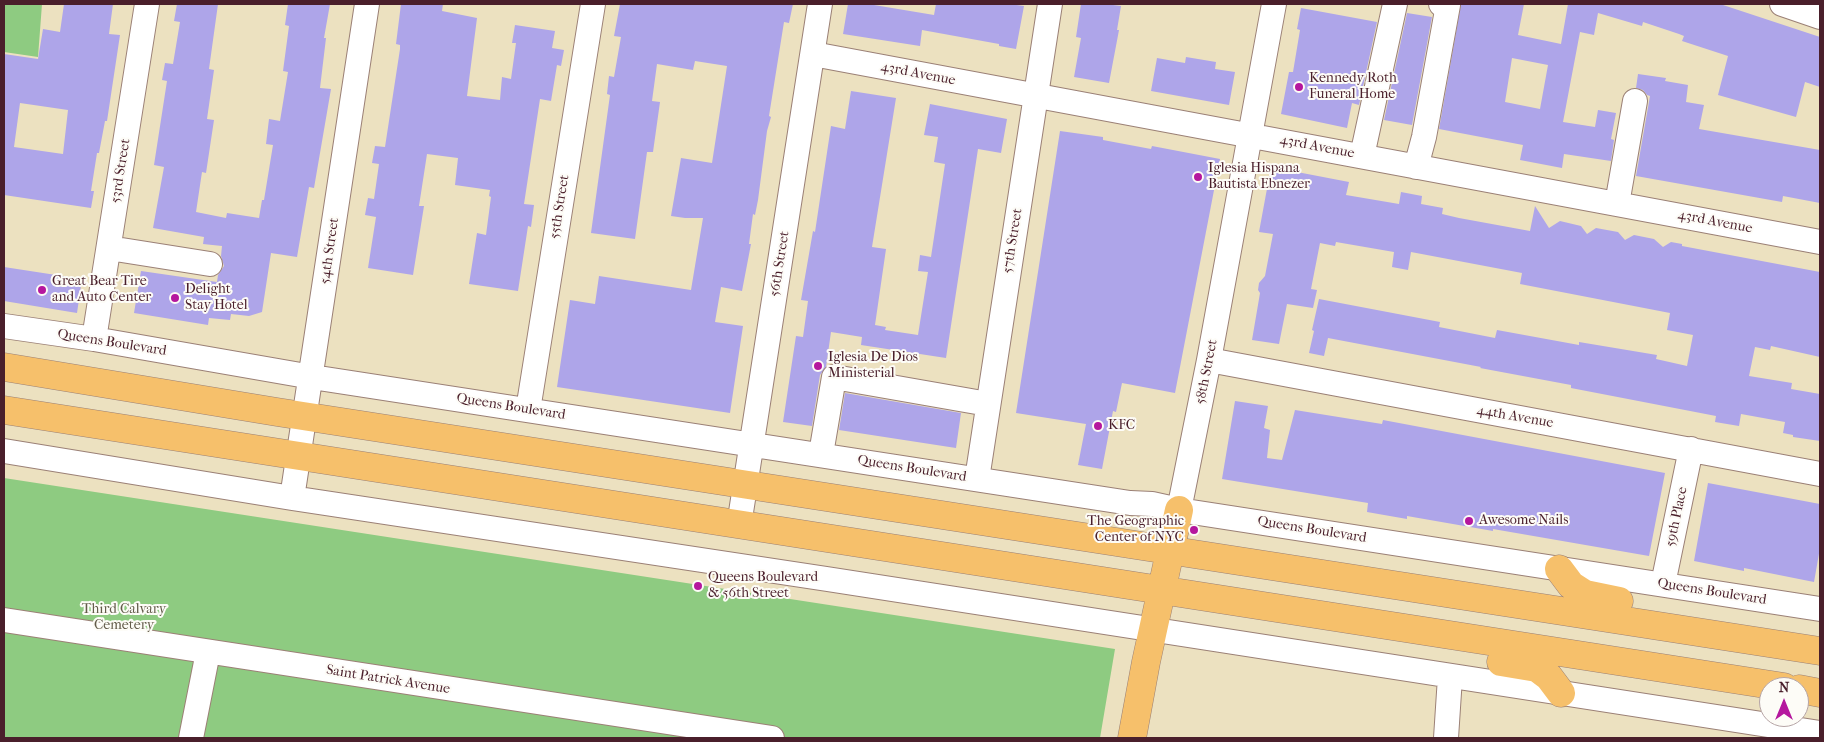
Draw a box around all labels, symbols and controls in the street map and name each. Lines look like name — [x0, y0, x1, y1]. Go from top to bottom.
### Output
street label: 43rd Avenue — [879, 59, 957, 89]
place label: Kennedy Roth Funeral Home — [1309, 71, 1397, 104]
marker: Kennedy Roth Funeral Home — [1293, 81, 1305, 93]
street label: 43rd Avenue — [1278, 132, 1356, 162]
street label: 53rd Street — [108, 138, 134, 204]
place label: Iglesia Hispana Bautista Ebnezer — [1208, 161, 1310, 193]
marker: Iglesia Hispana Bautista Ebnezer — [1192, 171, 1204, 183]
street label: 55th Street — [547, 174, 573, 240]
street label: 57th Street — [1000, 207, 1026, 275]
street label: 43rd Avenue — [1676, 207, 1754, 237]
street label: 54th Street — [317, 217, 343, 285]
street label: 56th Street — [767, 230, 793, 298]
place label: Great Bear Tire and Auto Center — [52, 274, 151, 306]
place label: Delight Stay Hotel — [185, 282, 248, 314]
marker: Great Bear Tire and Auto Center — [36, 284, 48, 296]
marker: Delight Stay Hotel — [169, 292, 181, 304]
street label: Queens Boulevard — [56, 326, 168, 360]
street label: 58th Street — [1192, 338, 1222, 406]
place label: Iglesia De Dios Ministerial — [828, 350, 918, 382]
marker: Iglesia De Dios Ministerial — [812, 360, 824, 372]
street label: Queens Boulevard — [455, 390, 567, 424]
street label: 44th Avenue — [1475, 402, 1555, 432]
place label: KFC — [1108, 418, 1135, 434]
marker: KFC — [1092, 420, 1104, 432]
street label: Queens Boulevard — [856, 452, 968, 486]
street label: 59th Place — [1662, 485, 1692, 549]
street label: Queens Boulevard — [1256, 513, 1368, 547]
place label: Awesome Nails — [1479, 513, 1568, 529]
place label: The Geographic Center of NYC — [1087, 514, 1184, 546]
marker: Awesome Nails — [1463, 515, 1475, 527]
marker: The Geographic Center of NYC — [1188, 524, 1200, 536]
place label: Queens Boulevard & 56th Street — [708, 570, 818, 602]
street label: Queens Boulevard — [1656, 575, 1768, 609]
marker: Queens Boulevard & 56th Street — [692, 580, 704, 592]
park label: Third Calvary Cemetery — [82, 602, 166, 634]
street label: Saint Patrick Avenue — [325, 662, 451, 698]
north arrow — [1759, 677, 1809, 727]
text: N — [1779, 679, 1789, 696]

